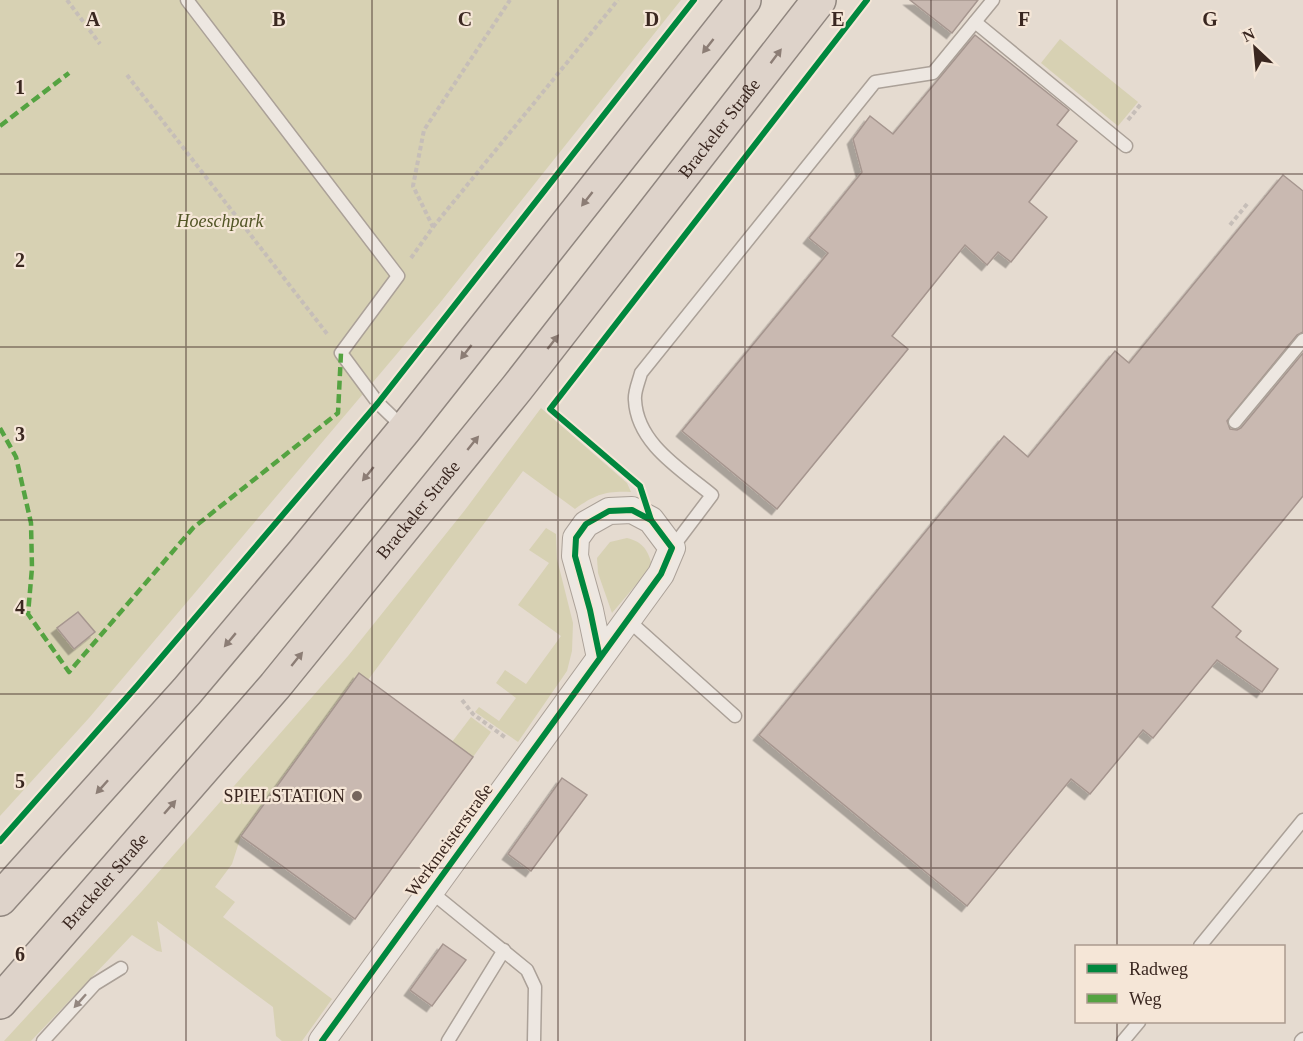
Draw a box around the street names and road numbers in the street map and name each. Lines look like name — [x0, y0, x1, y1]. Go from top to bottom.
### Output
street label: Brackeler Straße — [674, 74, 764, 182]
street label: Brackeler Straße — [372, 457, 464, 563]
street label: Werkmeisterstraße — [401, 780, 497, 900]
street label: Brackeler Straße — [58, 829, 152, 933]

